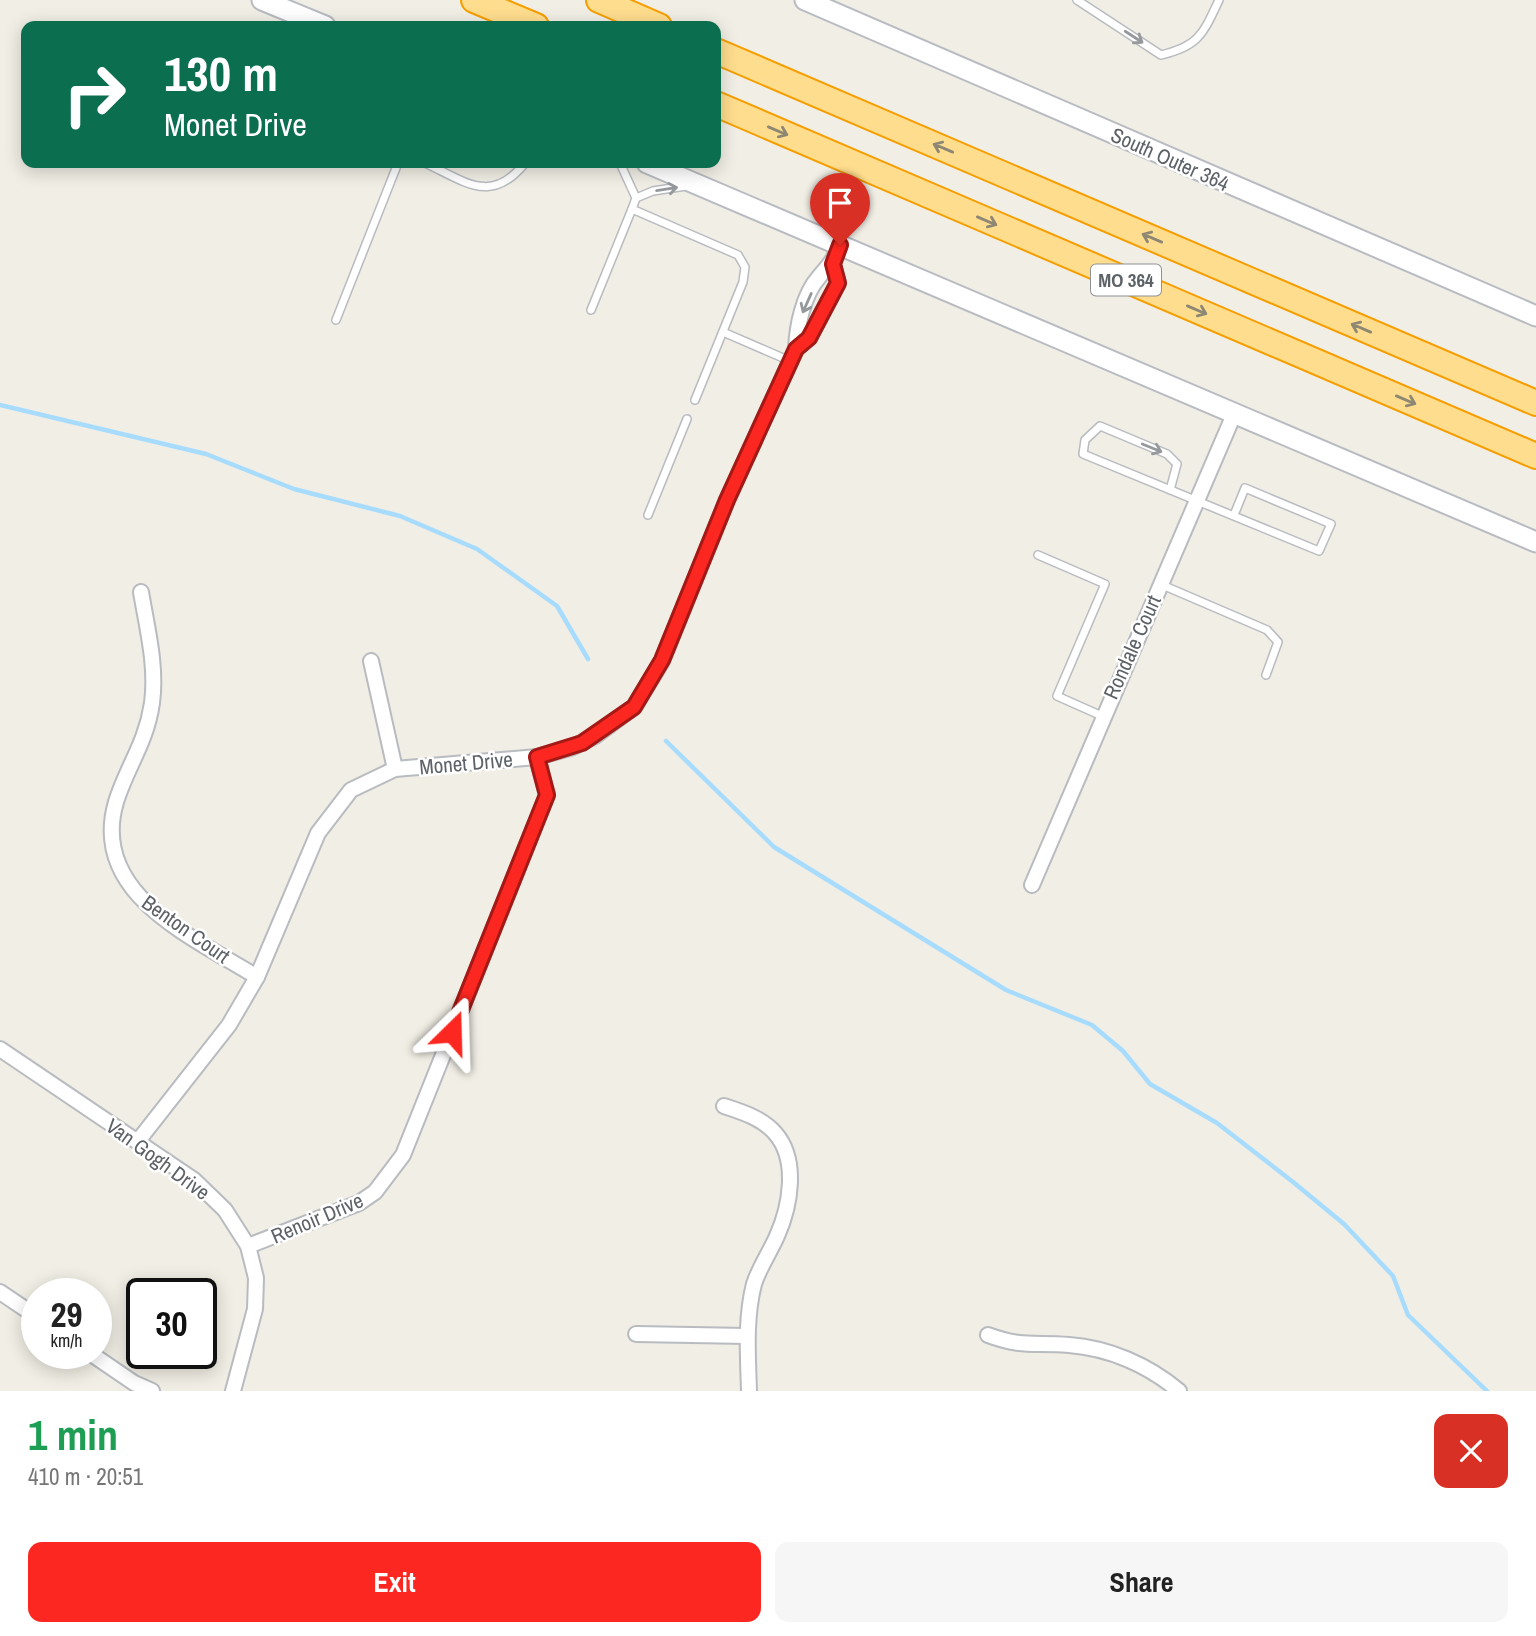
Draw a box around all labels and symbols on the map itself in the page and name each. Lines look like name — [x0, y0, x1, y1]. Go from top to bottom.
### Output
one-way arrow — [1123, 31, 1143, 45]
street label: South Outer 364 — [1106, 120, 1234, 198]
one-way arrow — [767, 125, 789, 138]
one-way arrow — [932, 141, 954, 154]
pin — [810, 173, 870, 245]
one-way arrow — [655, 182, 678, 195]
one-way arrow — [976, 215, 998, 228]
one-way arrow — [1141, 231, 1163, 244]
road number: MO 364 — [1091, 264, 1161, 296]
one-way arrow — [800, 292, 813, 313]
one-way arrow — [1185, 304, 1207, 317]
one-way arrow — [1350, 321, 1372, 334]
one-way arrow — [1394, 394, 1416, 407]
one-way arrow — [1141, 442, 1163, 455]
street label: Rondale Court — [1096, 590, 1168, 704]
street label: Monet Drive — [418, 744, 514, 782]
street label: Benton Court — [136, 888, 236, 970]
position arrow — [415, 995, 489, 1069]
street label: Van Gogh Drive — [100, 1111, 216, 1207]
street label: Renoir Drive — [266, 1186, 368, 1250]
speed limit sign: 30 — [126, 1278, 217, 1369]

